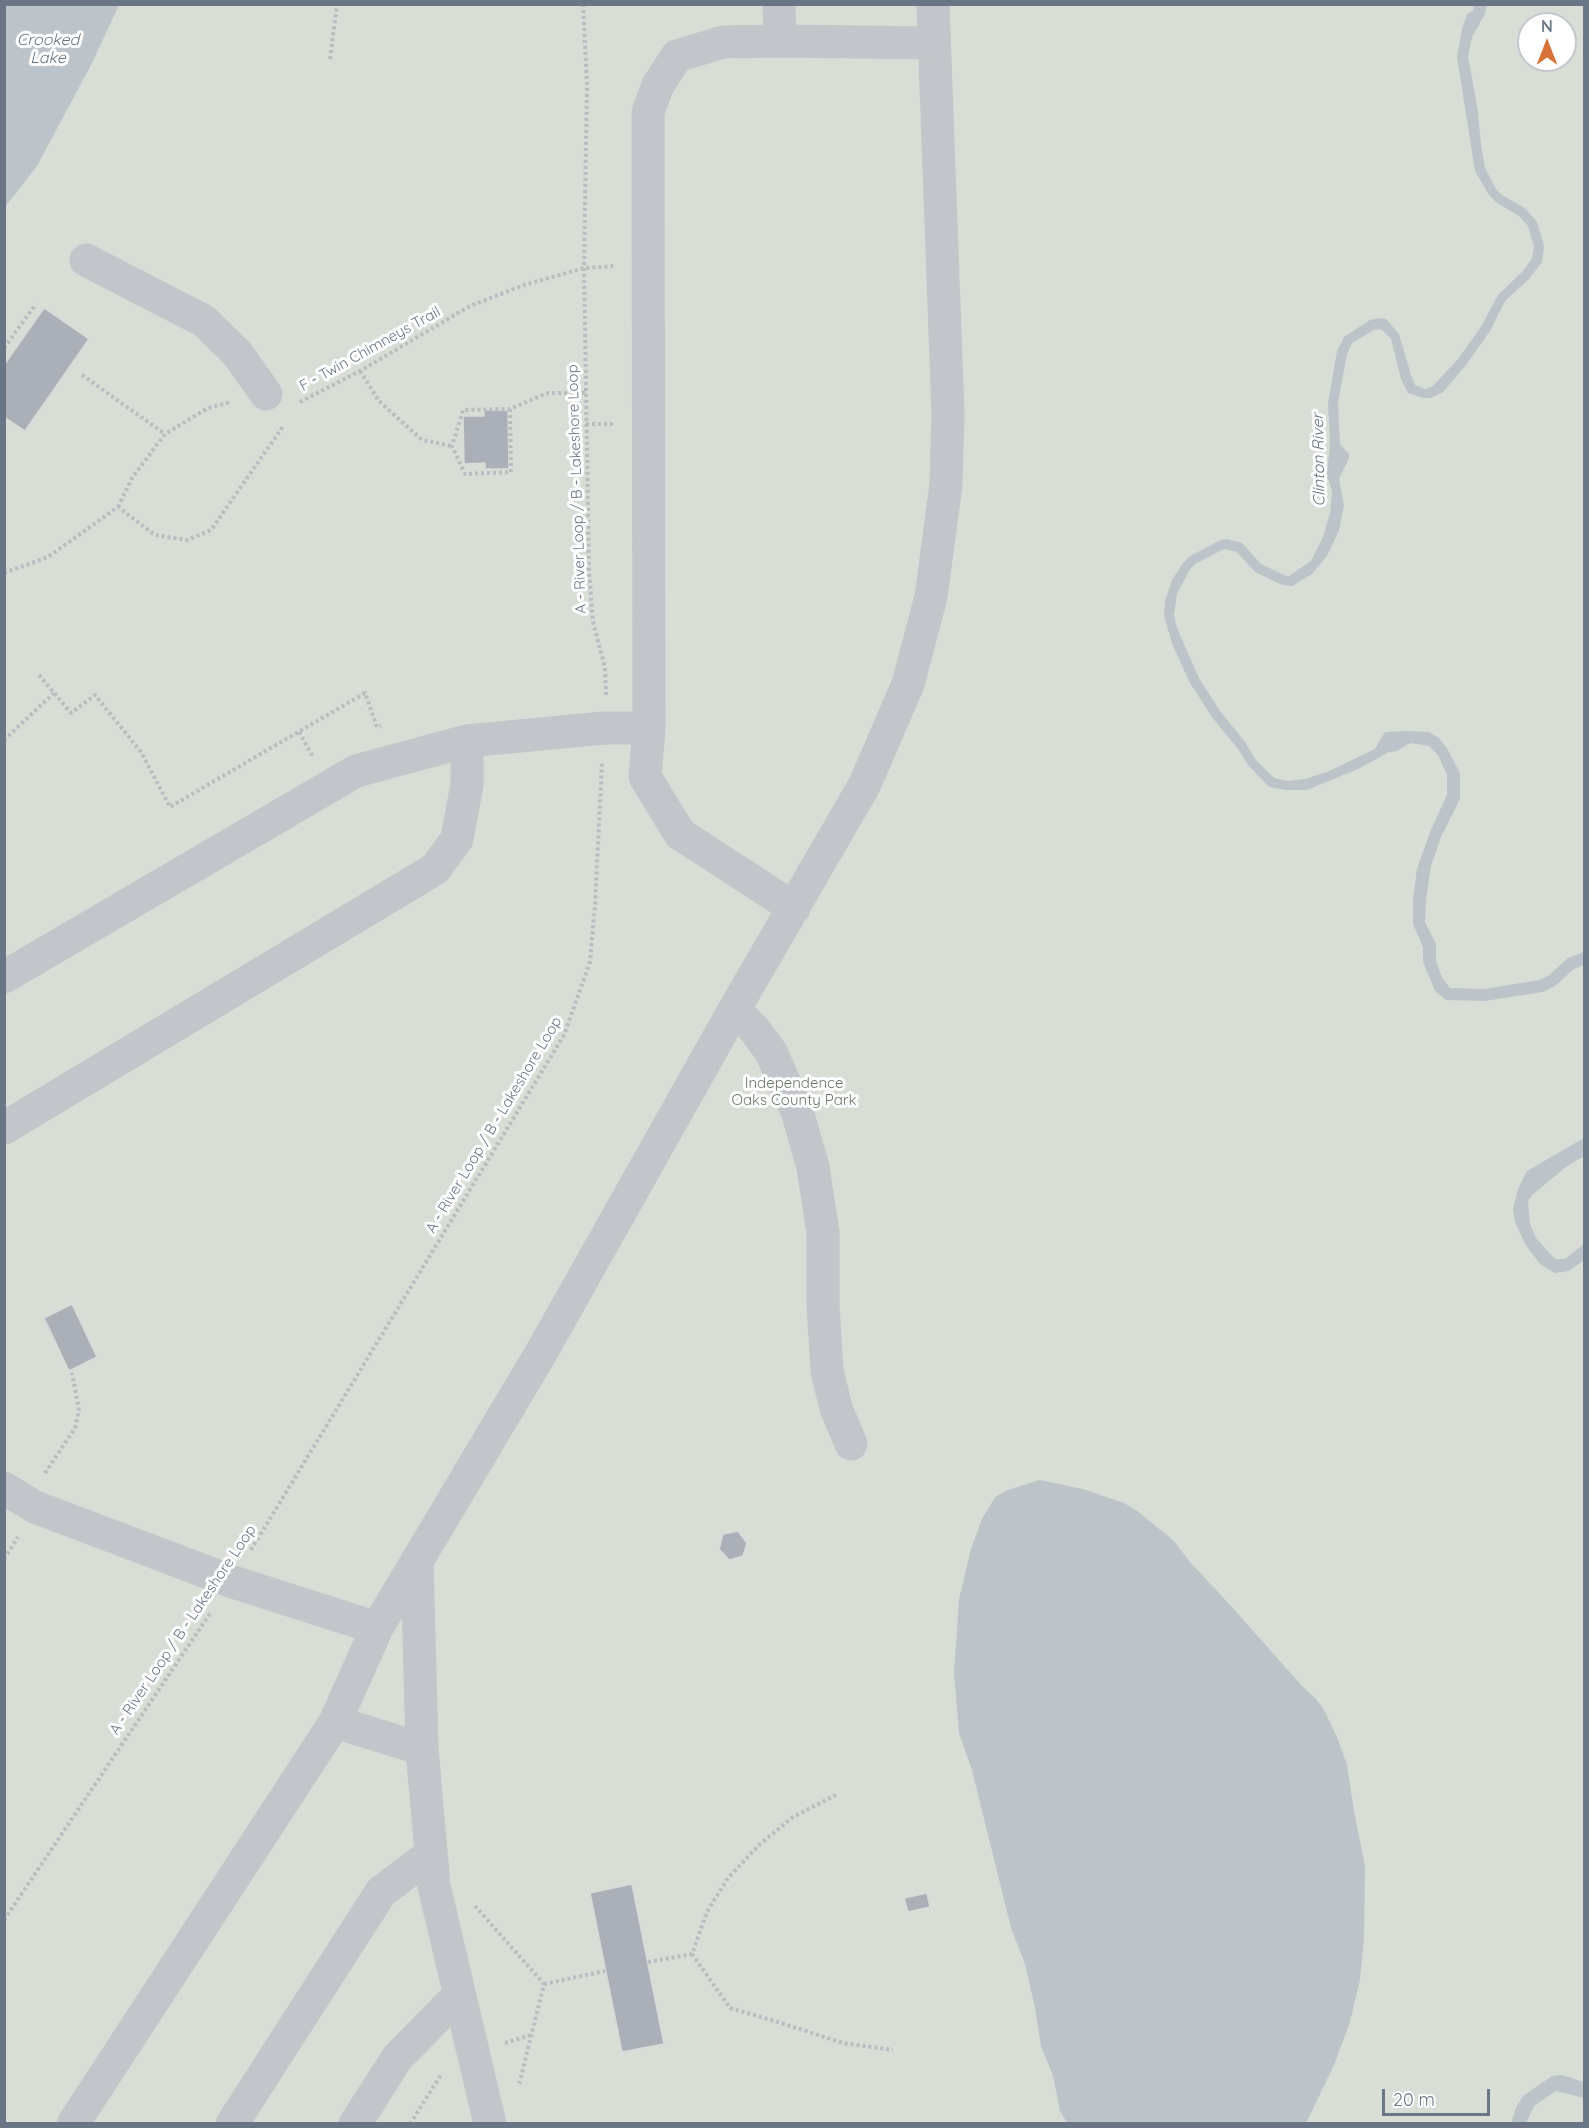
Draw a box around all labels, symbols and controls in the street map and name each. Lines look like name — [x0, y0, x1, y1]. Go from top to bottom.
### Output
north arrow — [1517, 12, 1577, 72]
text: N — [1541, 16, 1553, 36]
water label: Crooked Lake — [17, 30, 79, 68]
street label: F - Twin Chimneys Trail — [296, 303, 444, 395]
street label: A - River Loop / B - Lakeshore Loop — [564, 364, 590, 614]
water label: Clinton River — [1309, 413, 1329, 507]
street label: A - River Loop / B - Lakeshore Loop — [422, 1014, 566, 1236]
park label: Independence Oaks County Park — [731, 1074, 857, 1109]
street label: A - River Loop / B - Lakeshore Loop — [106, 1522, 260, 1738]
scale bar — [1385, 2077, 1493, 2115]
text: 20 m — [1393, 2088, 1435, 2111]

